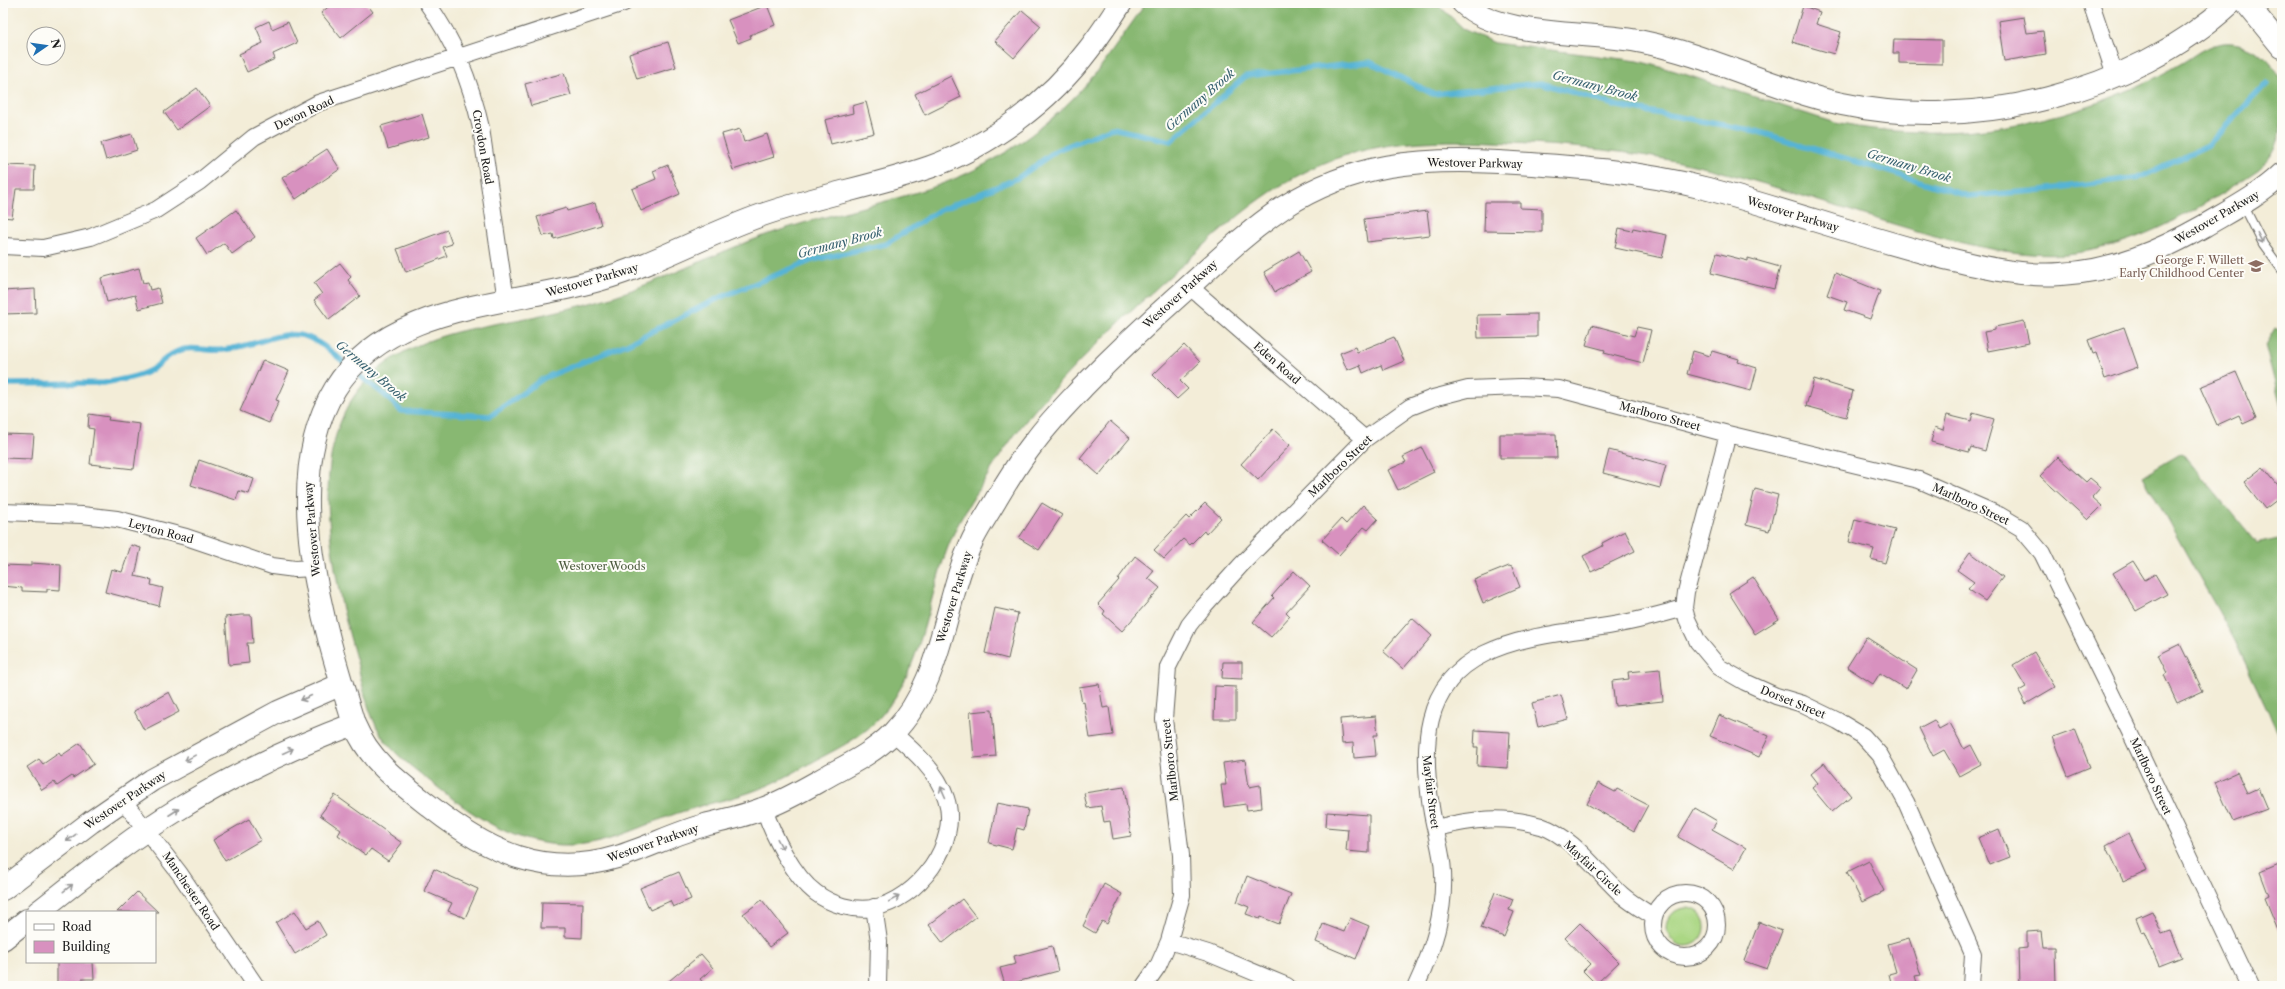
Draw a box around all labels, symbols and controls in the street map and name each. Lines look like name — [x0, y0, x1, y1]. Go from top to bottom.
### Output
north arrow — [26, 26, 66, 66]
text: N — [48, 38, 64, 50]
water label: Germany Brook — [1162, 65, 1238, 134]
water label: Germany Brook — [1551, 67, 1640, 104]
street label: Devon Road — [272, 93, 336, 133]
street label: Croydon Road — [470, 109, 497, 186]
water label: Germany Brook — [1865, 146, 1954, 186]
street label: Westover Parkway — [1426, 155, 1524, 171]
street label: Westover Parkway — [2171, 187, 2263, 247]
street label: Westover Parkway — [1744, 193, 1842, 235]
water label: Germany Brook — [796, 224, 885, 261]
one-way arrow — [2257, 232, 2264, 244]
place label: George F. Willett Early Childhood Center — [2119, 253, 2244, 280]
street label: Westover Parkway — [1139, 256, 1221, 332]
school or university icon: George F. Willett Early Childhood Center — [2247, 257, 2265, 275]
street label: Westover Parkway — [543, 260, 641, 300]
water label: Germany Brook — [333, 337, 410, 405]
street label: Eden Road — [1251, 339, 1304, 387]
street label: Marlboro Street — [1618, 398, 1702, 434]
street label: Marlboro Street — [1305, 432, 1375, 500]
street label: Westover Parkway — [301, 480, 323, 578]
street label: Marlboro Street — [1930, 480, 2012, 528]
street label: Leyton Road — [127, 516, 195, 546]
street label: Westover Parkway — [933, 548, 975, 646]
park label: Westover Woods — [557, 559, 646, 573]
street label: Dorset Street — [1758, 683, 1828, 721]
one-way arrow — [300, 695, 312, 703]
street label: Marlboro Street — [1159, 718, 1181, 802]
street label: Marlboro Street — [2127, 735, 2175, 817]
one-way arrow — [282, 747, 294, 754]
street label: Mayfair Street — [1420, 754, 1442, 830]
one-way arrow — [185, 755, 197, 763]
street label: Westover Parkway — [81, 767, 169, 833]
one-way arrow — [939, 786, 946, 798]
one-way arrow — [168, 808, 179, 816]
street label: Westover Parkway — [605, 821, 701, 866]
one-way arrow — [65, 833, 76, 842]
street label: Mayfair Circle — [1561, 837, 1625, 899]
one-way arrow — [777, 838, 785, 850]
street label: Manchester Road — [160, 849, 223, 933]
one-way arrow — [63, 884, 74, 893]
one-way arrow — [888, 895, 900, 903]
legend — [26, 911, 156, 963]
text: Road — [62, 919, 92, 934]
text: Building — [62, 939, 110, 954]

